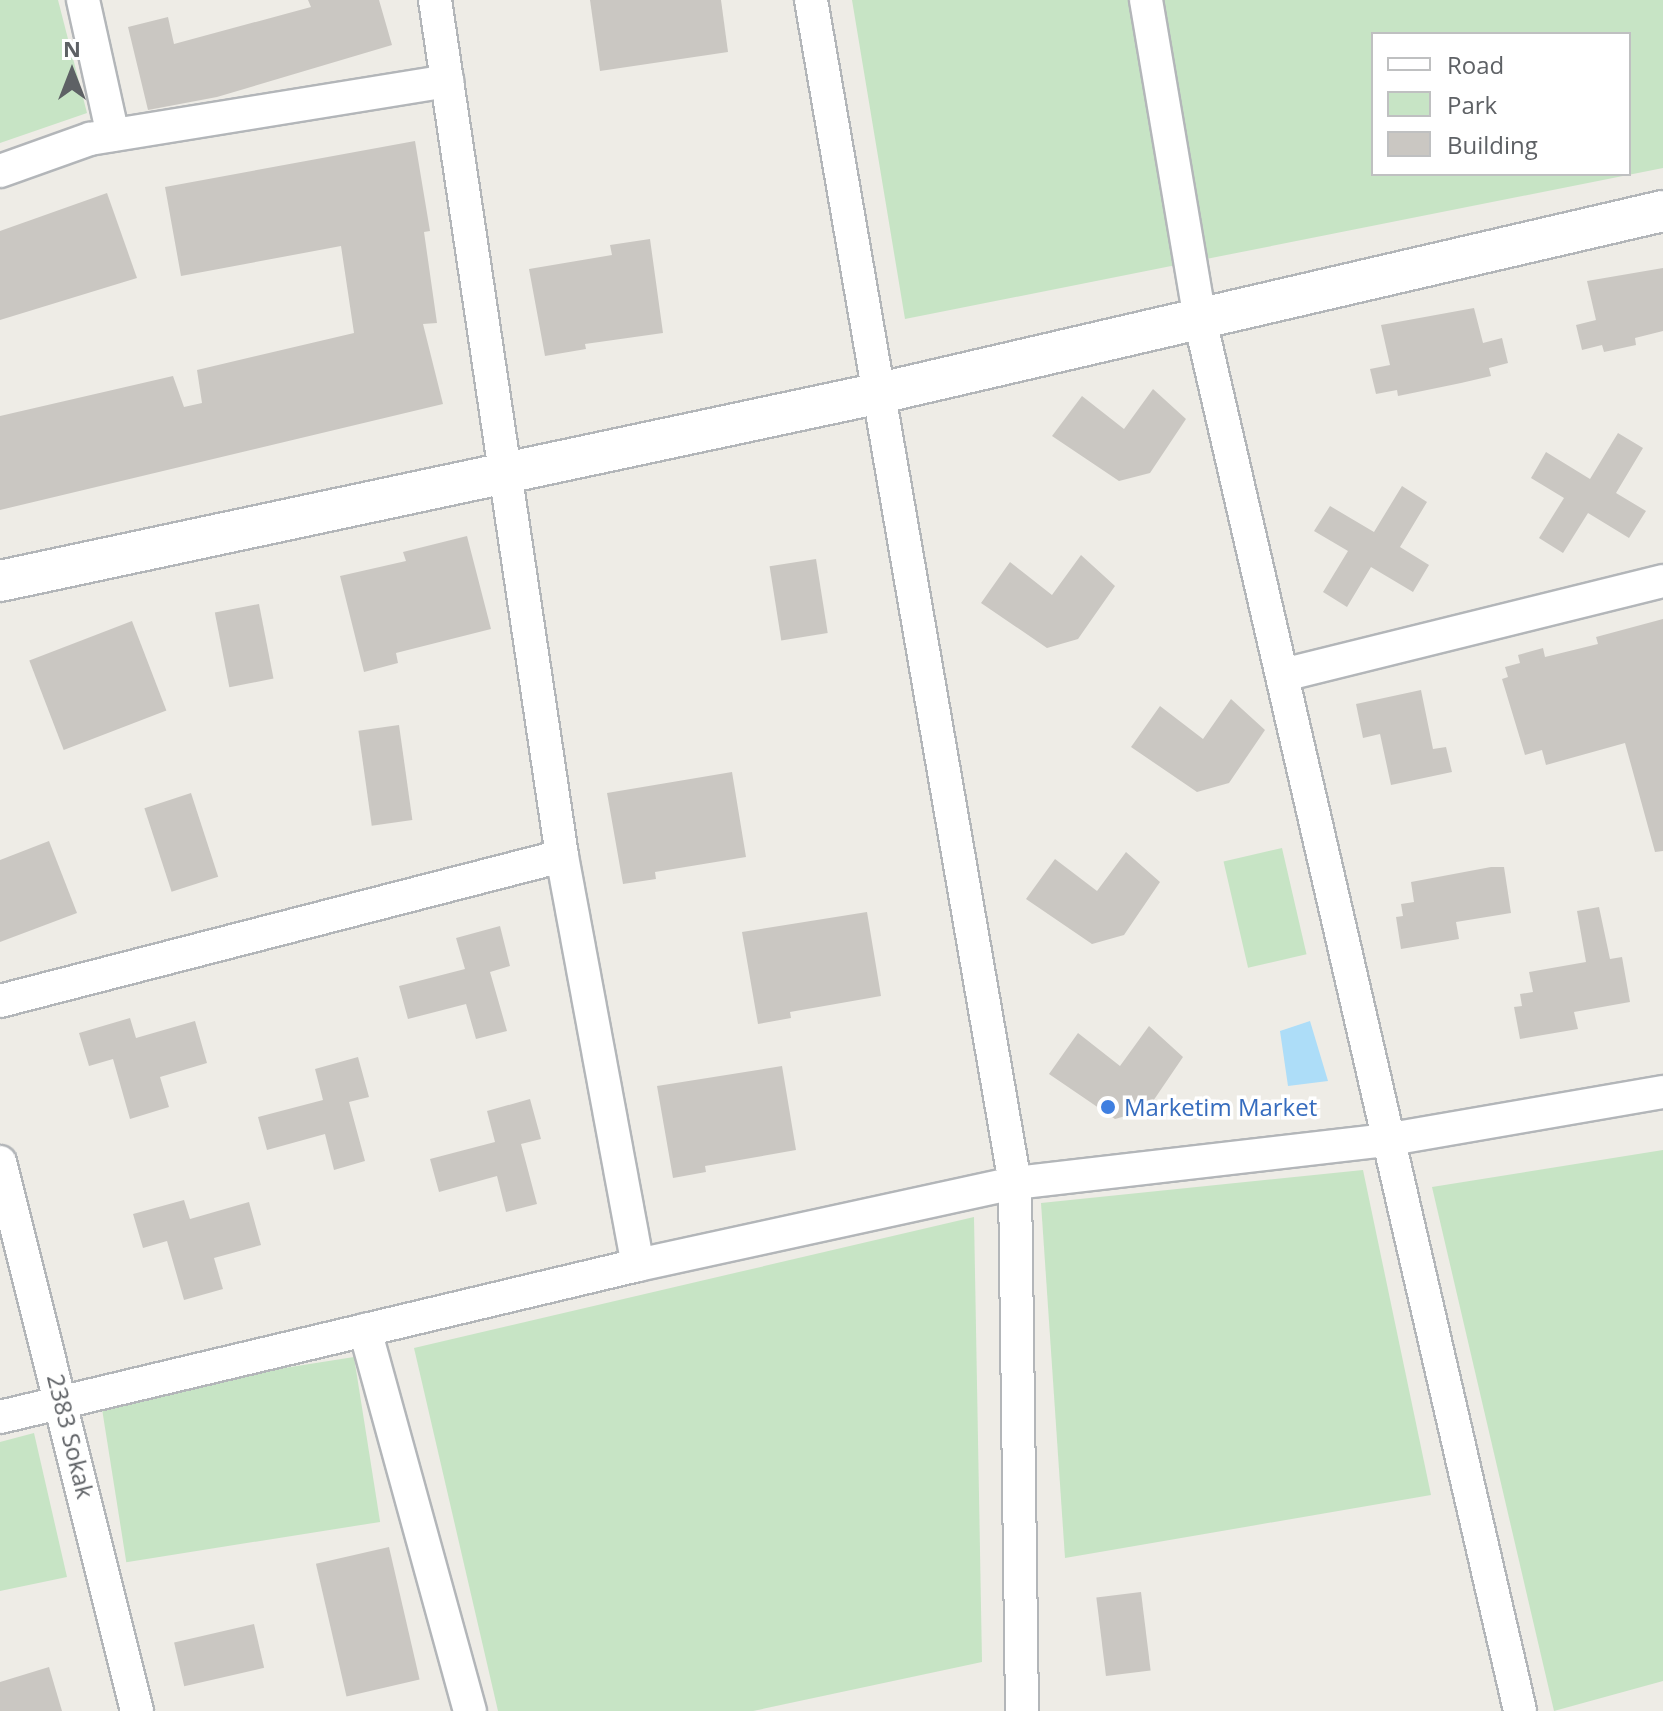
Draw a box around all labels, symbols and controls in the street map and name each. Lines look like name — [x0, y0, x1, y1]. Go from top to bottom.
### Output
north arrow — [32, 32, 112, 112]
legend — [1371, 32, 1631, 176]
text: N — [63, 33, 81, 63]
text: Road — [1447, 48, 1504, 81]
text: Park — [1447, 88, 1497, 121]
text: Building — [1447, 128, 1538, 161]
place label: Marketim Market — [1124, 1093, 1317, 1121]
marker: Marketim Market — [1099, 1098, 1117, 1116]
street label: 2383 Sokak — [42, 1371, 100, 1501]

